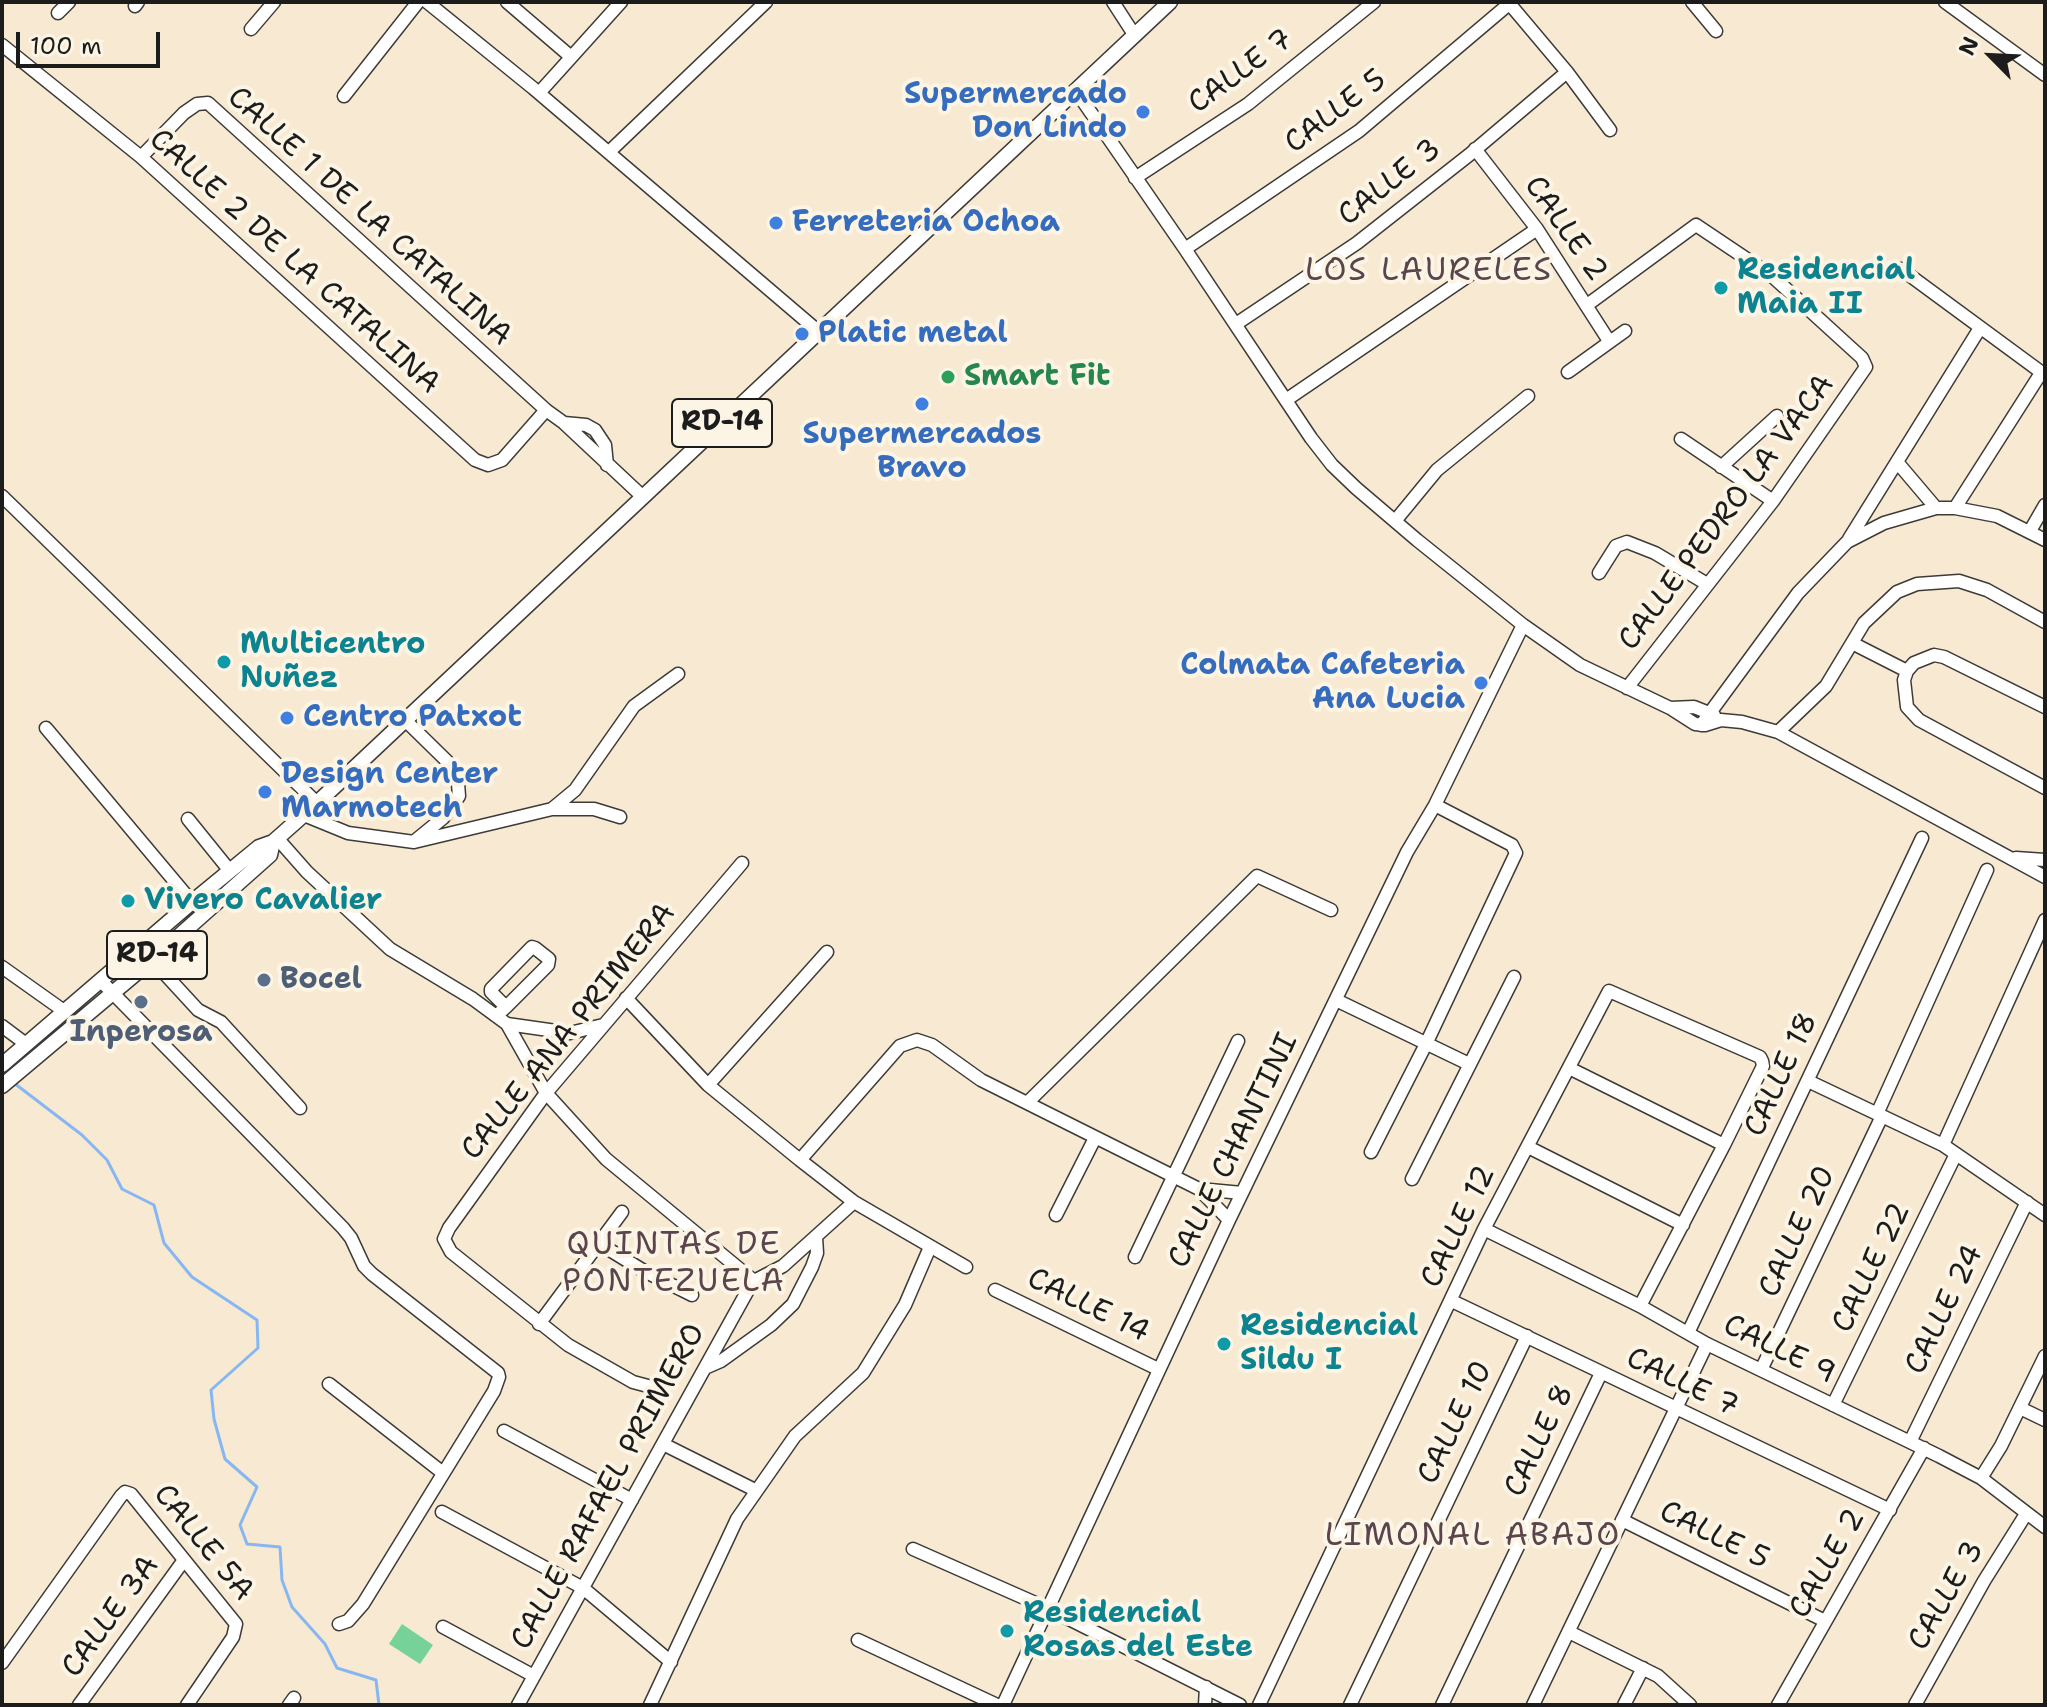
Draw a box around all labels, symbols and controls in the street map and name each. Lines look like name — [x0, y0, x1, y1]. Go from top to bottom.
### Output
scale bar — [20, 16, 164, 66]
north arrow — [1951, 16, 2031, 96]
street label: CALLE 7 — [1182, 22, 1300, 122]
text: 100 m — [30, 30, 102, 62]
text: N — [1952, 32, 1985, 60]
street label: CALLE 5 — [1278, 62, 1394, 162]
place label: Supermercado Don Lindo — [904, 77, 1127, 148]
street label: CALLE 1 DE LA CATALINA — [219, 80, 519, 354]
marker: Supermercado Don Lindo — [1134, 103, 1152, 121]
street label: CALLE 2 DE LA CATALINA — [141, 122, 447, 402]
street label: CALLE 3 — [1331, 132, 1449, 234]
street label: CALLE 2 — [1516, 169, 1614, 289]
place label: Ferreteria Ochoa — [792, 205, 1060, 241]
marker: Ferreteria Ochoa — [767, 214, 785, 232]
district label: LOS LAURELES — [1305, 253, 1553, 291]
place label: Residencial Maia II — [1737, 253, 1915, 324]
marker: Residencial Maia II — [1712, 279, 1730, 297]
place label: Platic metal — [818, 316, 1008, 352]
marker: Platic metal — [793, 325, 811, 343]
place label: Smart Fit — [964, 359, 1110, 395]
marker: Smart Fit — [939, 368, 957, 386]
street label: CALLE PEDRO LA VACA — [1612, 368, 1842, 658]
marker: Supermercados Bravo — [913, 395, 931, 413]
road number: RD-14 — [672, 399, 772, 447]
place label: Supermercados Bravo — [803, 417, 1041, 488]
place label: Multicentro Nuñez — [240, 627, 426, 698]
place label: Colmata Cafeteria Ana Lucia — [1180, 648, 1465, 718]
marker: Multicentro Nuñez — [215, 653, 233, 671]
marker: Colmata Cafeteria Ana Lucia — [1472, 674, 1490, 692]
place label: Centro Patxot — [303, 700, 522, 736]
marker: Centro Patxot — [278, 709, 296, 727]
place label: Design Center Marmotech — [281, 757, 498, 828]
marker: Design Center Marmotech — [256, 783, 274, 801]
place label: Vivero Cavalier — [144, 883, 382, 919]
marker: Vivero Cavalier — [119, 892, 137, 910]
street label: CALLE ANA PRIMERA — [454, 896, 684, 1168]
road number: RD-14 — [107, 931, 207, 979]
place label: Bocel — [280, 962, 362, 998]
marker: Bocel — [255, 971, 273, 989]
marker: Inperosa — [132, 993, 150, 1011]
street label: CALLE 18 — [1738, 1007, 1826, 1143]
place label: Inperosa — [70, 1015, 212, 1051]
street label: CALLE CHANTINI — [1162, 1028, 1306, 1274]
street label: CALLE 12 — [1414, 1160, 1504, 1294]
street label: CALLE 20 — [1752, 1161, 1844, 1303]
street label: CALLE 22 — [1825, 1197, 1919, 1339]
district label: QUINTAS DE PONTEZUELA — [562, 1227, 786, 1302]
street label: CALLE 24 — [1898, 1239, 1992, 1381]
street label: CALLE 14 — [1021, 1261, 1155, 1351]
street label: CALLE 9 — [1717, 1307, 1841, 1393]
place label: Residencial Sildu I — [1240, 1309, 1418, 1380]
street label: CALLE RAFAEL PRIMERO — [504, 1318, 714, 1656]
marker: Residencial Sildu I — [1215, 1335, 1233, 1353]
street label: CALLE 7 — [1620, 1340, 1744, 1426]
street label: CALLE 10 — [1411, 1356, 1501, 1490]
street label: CALLE 8 — [1497, 1379, 1583, 1503]
street label: CALLE 5A — [145, 1477, 261, 1609]
street label: CALLE 5 — [1653, 1494, 1775, 1578]
street label: CALLE 2 — [1782, 1503, 1874, 1625]
district label: LIMONAL ABAJO — [1325, 1518, 1621, 1556]
street label: CALLE 3 — [1901, 1535, 1993, 1657]
street label: CALLE 3A — [55, 1549, 167, 1685]
place label: Residencial Rosas del Este — [1023, 1596, 1253, 1666]
marker: Residencial Rosas del Este — [998, 1622, 1016, 1640]

